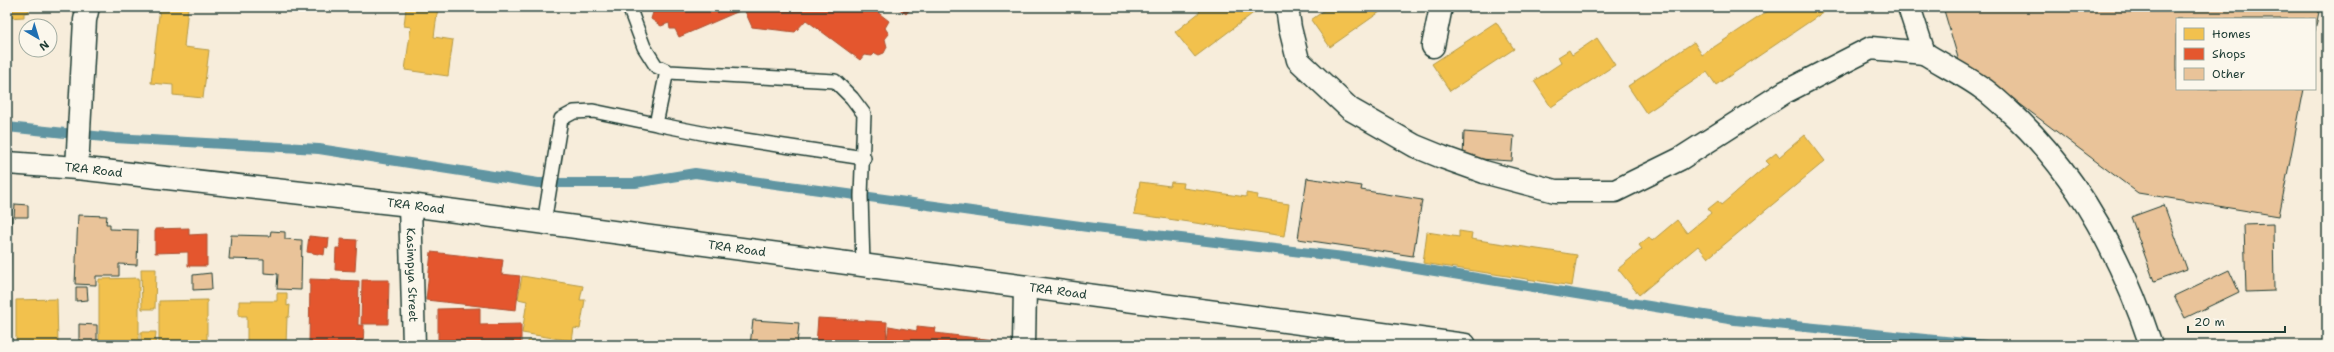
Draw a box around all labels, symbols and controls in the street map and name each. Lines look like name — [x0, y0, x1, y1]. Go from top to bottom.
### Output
north arrow — [18, 18, 58, 58]
legend — [2176, 18, 2316, 90]
text: Homes — [2212, 26, 2251, 42]
text: N — [36, 37, 52, 54]
text: Shops — [2212, 46, 2246, 62]
text: Other — [2212, 66, 2246, 82]
street label: TRA Road — [64, 159, 124, 181]
street label: TRA Road — [386, 194, 446, 218]
street label: Kasimpya Street — [403, 227, 421, 322]
street label: TRA Road — [707, 237, 767, 260]
street label: TRA Road — [1028, 279, 1088, 303]
scale bar — [2188, 308, 2285, 334]
text: 20 m — [2194, 314, 2225, 330]

